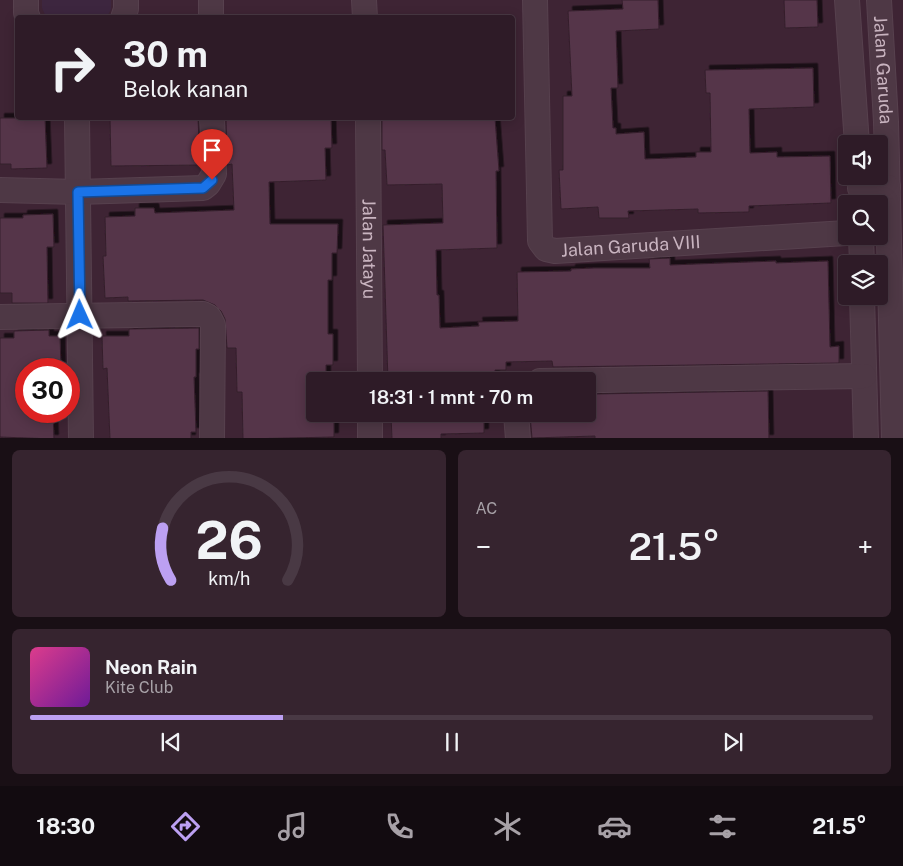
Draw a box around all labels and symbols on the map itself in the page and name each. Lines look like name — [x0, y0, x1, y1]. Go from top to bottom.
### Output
street label: Jalan Garuda — [870, 15, 897, 125]
pin — [191, 129, 233, 180]
street label: Jalan Jatayu — [359, 199, 380, 299]
street label: Jalan Garuda VIII — [560, 231, 701, 261]
position arrow — [53, 288, 105, 340]
speed limit sign: 30 — [15, 358, 80, 423]

